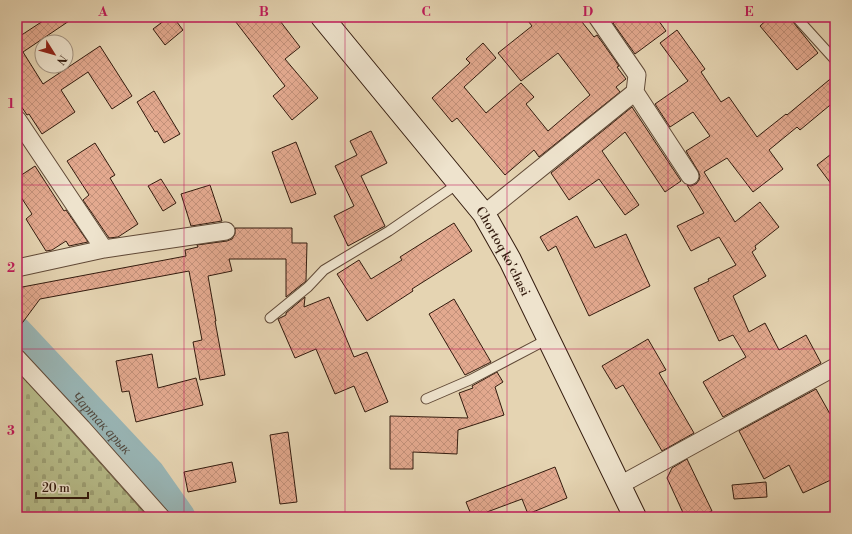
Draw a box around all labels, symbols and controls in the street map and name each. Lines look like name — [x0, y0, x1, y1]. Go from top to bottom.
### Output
text: A — [97, 4, 108, 20]
text: B — [259, 4, 269, 20]
text: C — [421, 4, 431, 20]
text: D — [583, 4, 593, 20]
text: E — [744, 4, 754, 20]
north arrow — [34, 34, 74, 74]
text: N — [53, 52, 69, 67]
text: 1 — [8, 96, 15, 112]
street label: Chortoq ko'chasi — [472, 203, 533, 299]
text: 2 — [7, 260, 15, 276]
water label: Чартак арык — [67, 388, 135, 459]
text: 3 — [7, 423, 15, 439]
scale bar — [36, 474, 88, 500]
text: 20 m — [42, 481, 70, 496]

